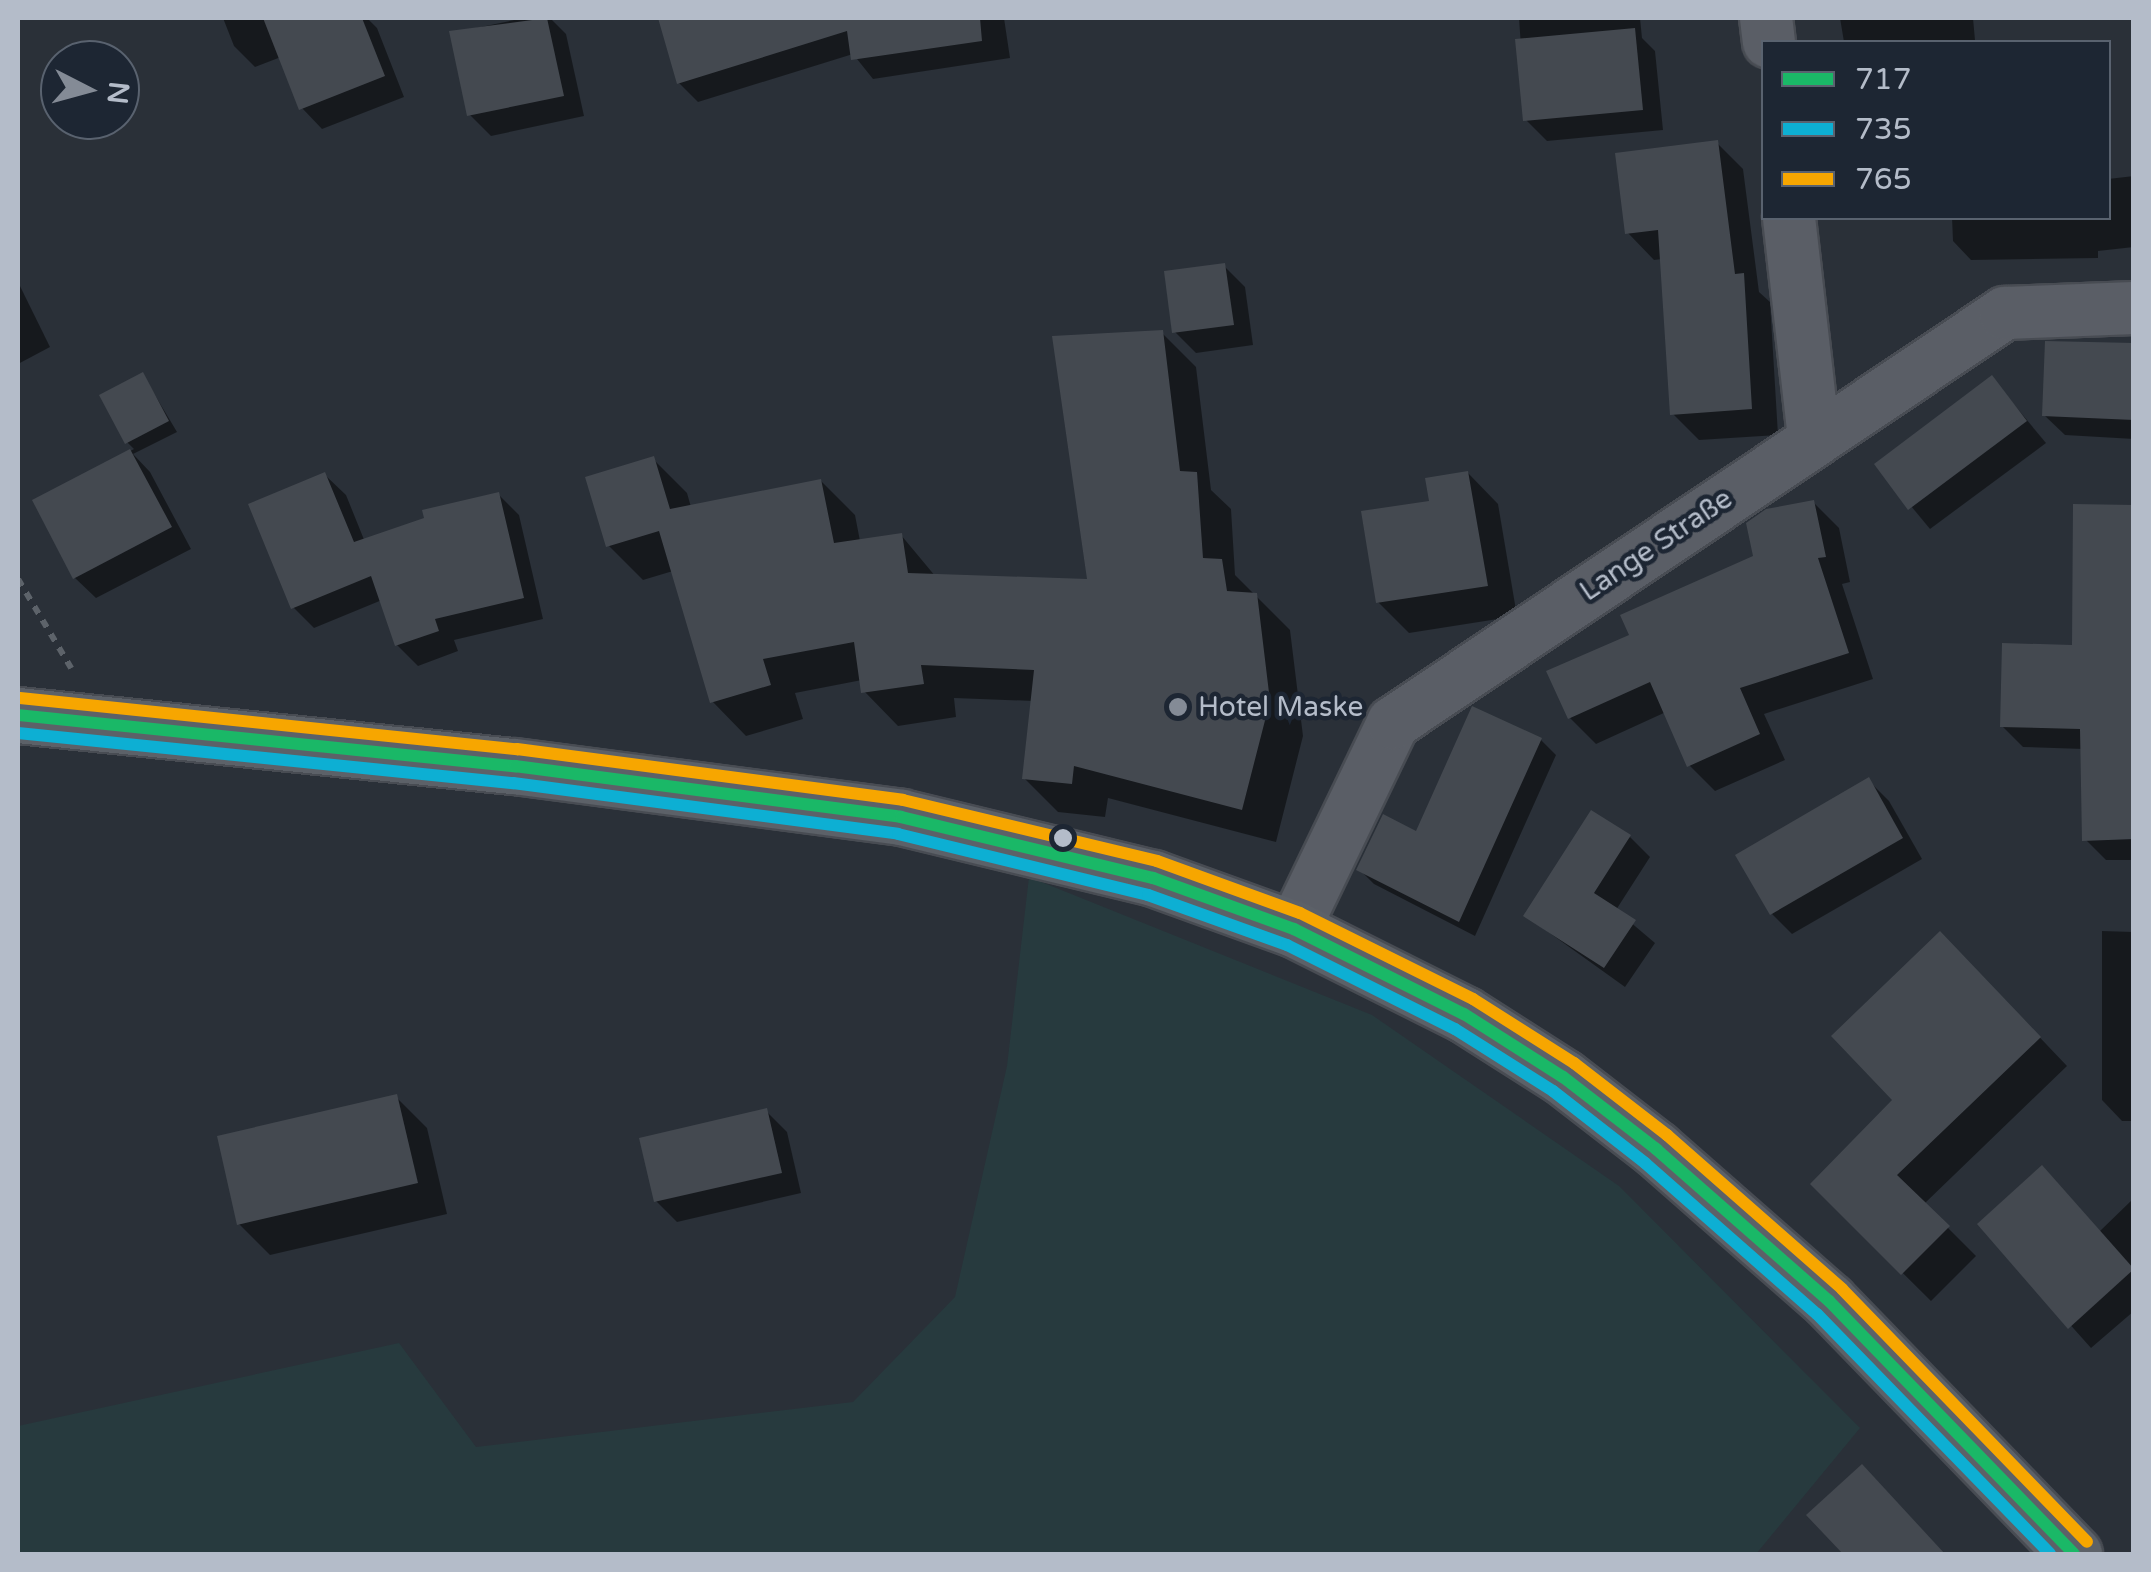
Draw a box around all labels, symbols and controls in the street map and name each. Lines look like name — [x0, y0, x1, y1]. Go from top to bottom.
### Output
north arrow — [40, 40, 140, 140]
legend — [1761, 40, 2111, 220]
text: 717 — [1855, 61, 1912, 98]
text: N — [100, 80, 136, 106]
text: 735 — [1855, 111, 1912, 148]
text: 765 — [1855, 161, 1912, 198]
street label: Lange Straße — [1573, 482, 1739, 608]
place label: Hotel Maske — [1198, 690, 1363, 724]
marker: Hotel Maske — [1167, 696, 1189, 718]
unlabelled marker — [1053, 828, 1073, 848]

